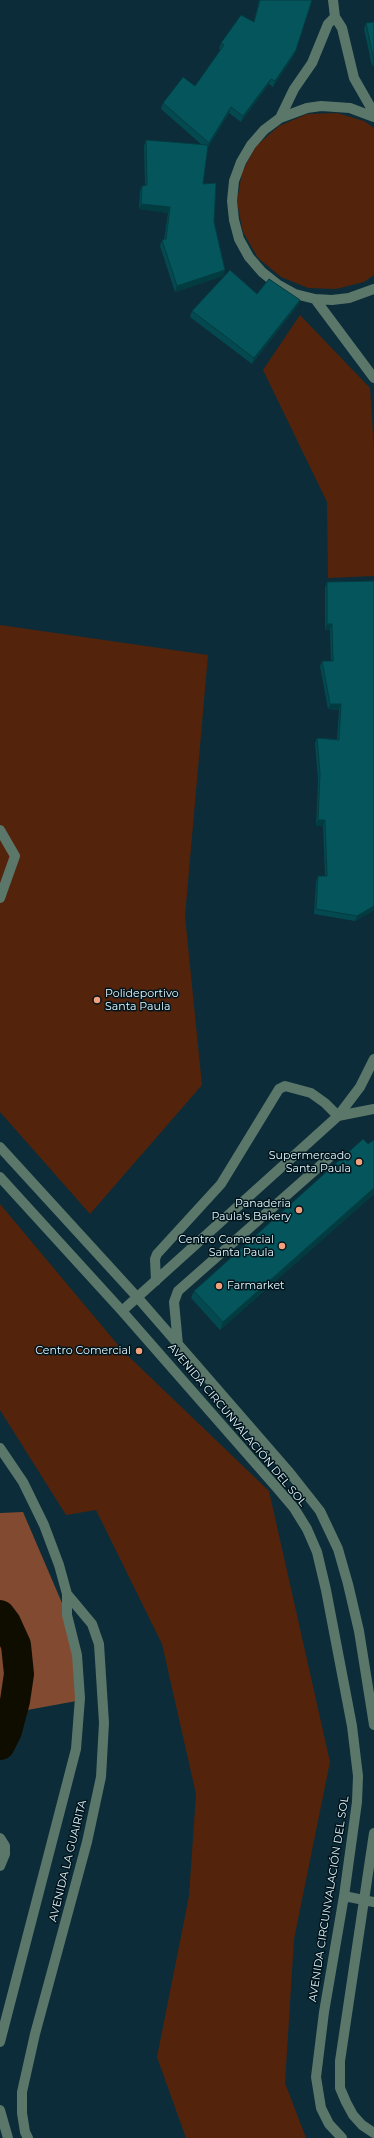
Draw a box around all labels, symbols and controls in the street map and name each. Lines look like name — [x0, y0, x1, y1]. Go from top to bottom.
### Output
place label: Polideportivo Santa Paula — [105, 987, 179, 1013]
marker: Polideportivo Santa Paula — [92, 995, 102, 1005]
place label: Supermercado Santa Paula — [269, 1149, 351, 1175]
marker: Supermercado Santa Paula — [354, 1157, 364, 1167]
place label: Panaderia Paula's Bakery — [211, 1197, 291, 1223]
marker: Panaderia Paula's Bakery — [294, 1205, 304, 1215]
place label: Centro Comercial Santa Paula — [178, 1233, 274, 1259]
marker: Centro Comercial Santa Paula — [277, 1241, 287, 1251]
place label: Farmarket — [227, 1279, 284, 1293]
marker: Farmarket — [214, 1281, 224, 1291]
street label: AVENIDA CIRCUNVALACIÓN DEL SOL — [165, 1341, 309, 1509]
place label: Centro Comercial — [35, 1344, 131, 1358]
marker: Centro Comercial — [134, 1346, 144, 1356]
street label: AVENIDA CIRCUNVALACIÓN DEL SOL — [306, 1795, 352, 2003]
street label: AVENIDA LA GUAIRITA — [46, 1799, 90, 1923]

